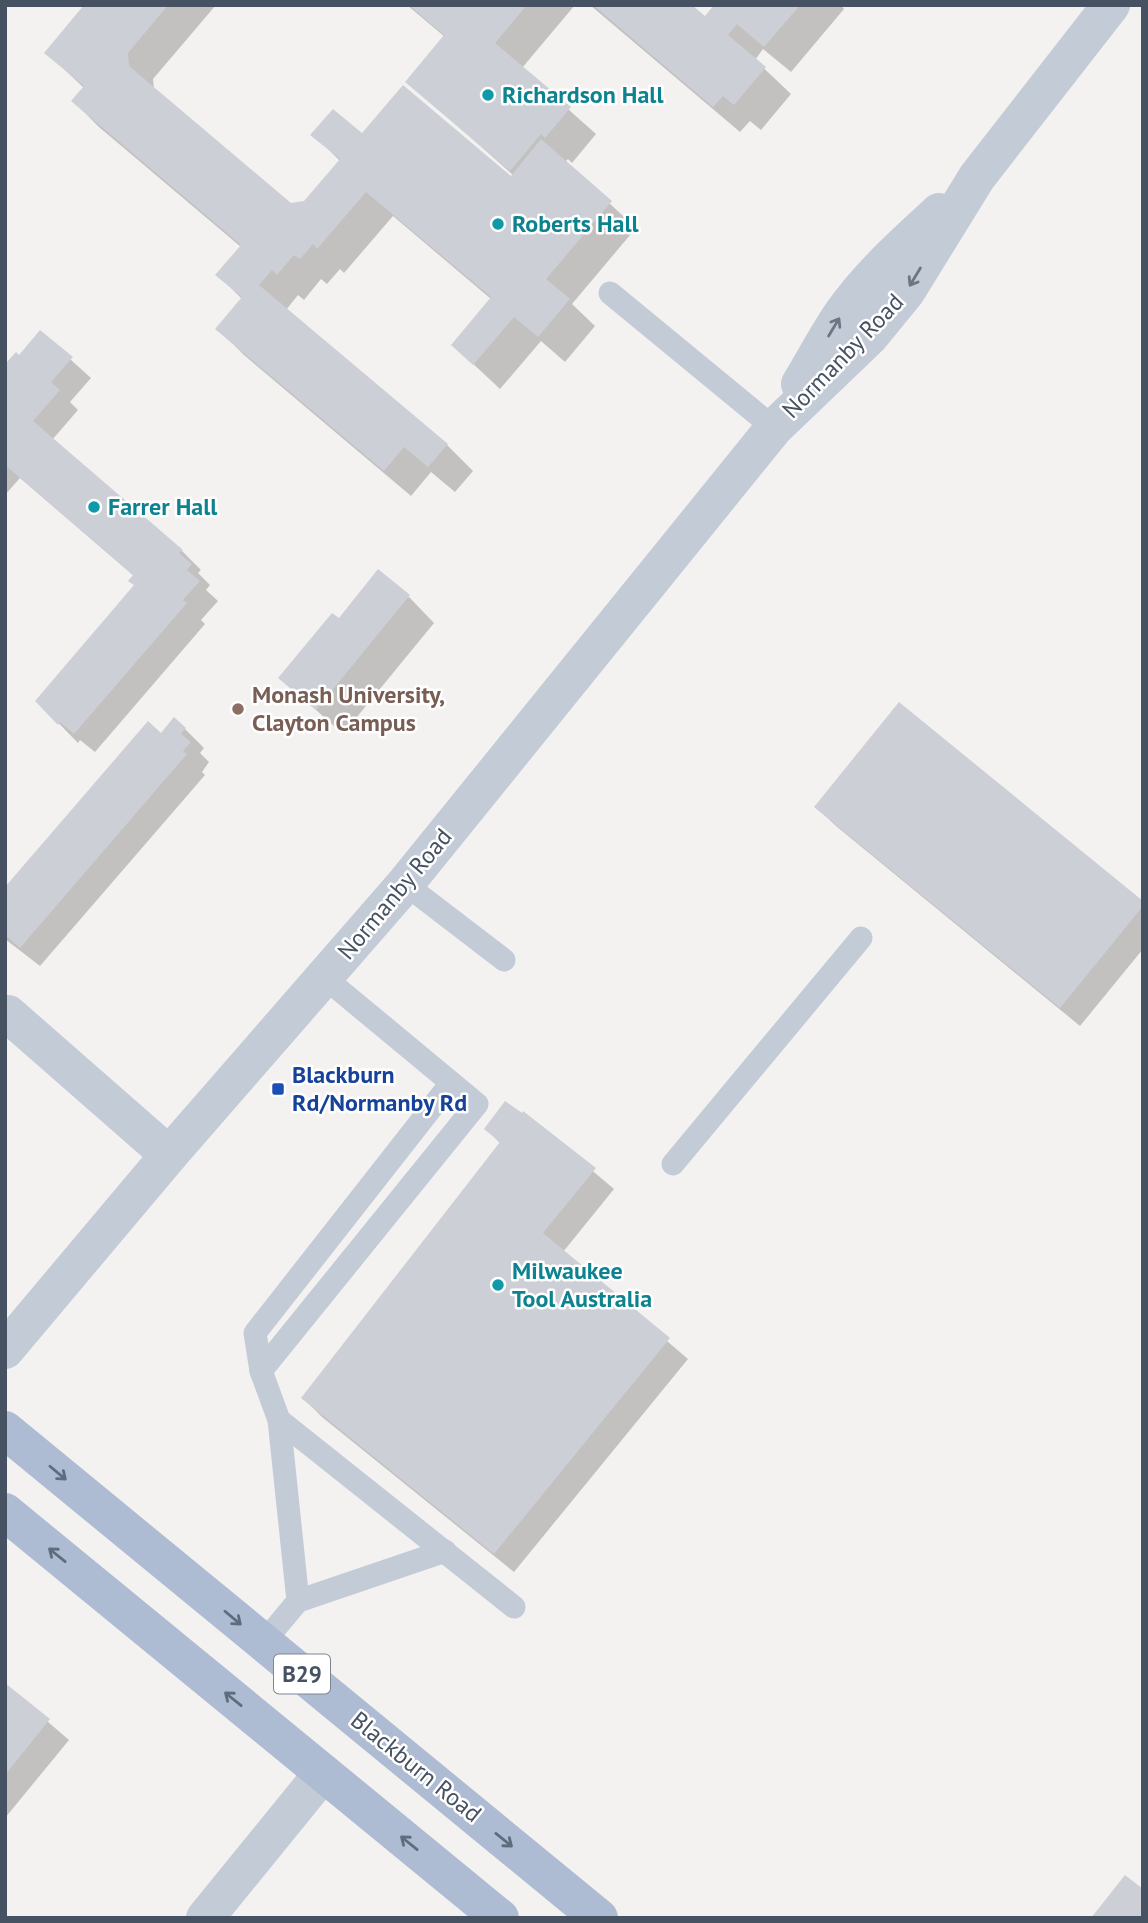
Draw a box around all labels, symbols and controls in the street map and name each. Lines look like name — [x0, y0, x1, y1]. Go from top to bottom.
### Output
place label: Richardson Hall — [502, 79, 664, 110]
marker: Richardson Hall — [480, 87, 496, 103]
place label: Roberts Hall — [512, 208, 640, 239]
marker: Roberts Hall — [490, 216, 506, 232]
one-way arrow — [908, 266, 922, 286]
street label: Normanby Road — [775, 287, 910, 425]
one-way arrow — [827, 318, 841, 338]
place label: Farrer Hall — [108, 491, 218, 522]
marker: Farrer Hall — [86, 499, 102, 515]
place label: Monash University, Clayton Campus — [252, 679, 445, 738]
marker: Monash University, Clayton Campus — [230, 701, 246, 717]
street label: Normanby Road — [331, 822, 459, 966]
place label: Blackburn Rd/Normanby Rd — [292, 1059, 467, 1118]
marker: Blackburn Rd/Normanby Rd — [270, 1081, 286, 1097]
place label: Milwaukee Tool Australia — [512, 1255, 652, 1314]
marker: Milwaukee Tool Australia — [490, 1277, 506, 1293]
one-way arrow — [48, 1466, 66, 1481]
one-way arrow — [48, 1547, 66, 1563]
one-way arrow — [224, 1610, 242, 1626]
road number: B29 — [274, 1654, 330, 1694]
one-way arrow — [224, 1691, 242, 1707]
street label: Blackburn Road — [345, 1704, 488, 1829]
one-way arrow — [495, 1832, 513, 1848]
one-way arrow — [400, 1836, 418, 1851]

